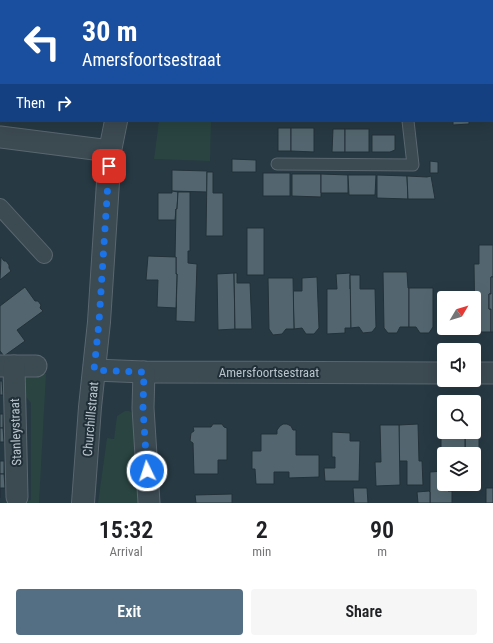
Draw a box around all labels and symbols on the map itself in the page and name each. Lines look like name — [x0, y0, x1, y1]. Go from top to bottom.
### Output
pin — [92, 149, 126, 183]
north arrow — [437, 291, 481, 335]
street label: Amersfoortsestraat — [219, 365, 319, 380]
street label: Churchillstraat — [80, 381, 101, 457]
street label: Stanleystraat — [7, 398, 24, 466]
position arrow — [126, 450, 168, 492]

